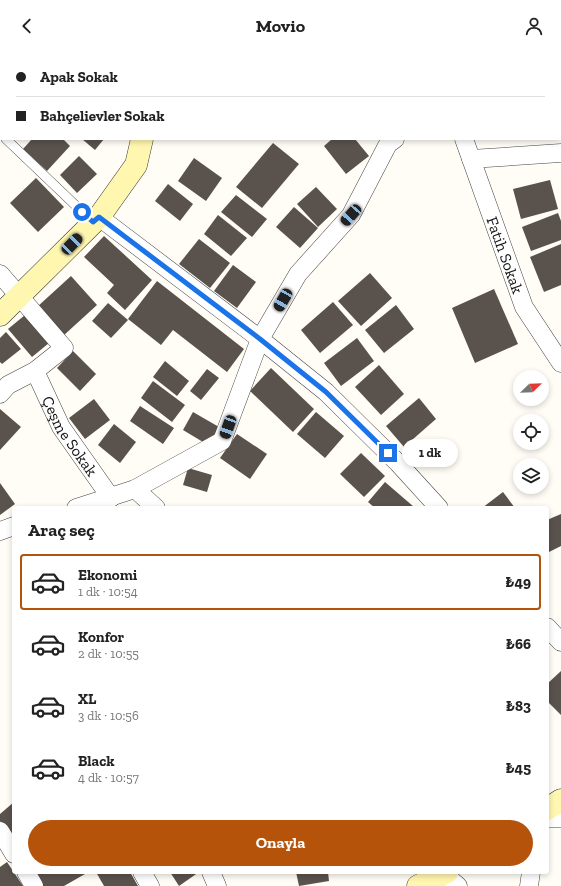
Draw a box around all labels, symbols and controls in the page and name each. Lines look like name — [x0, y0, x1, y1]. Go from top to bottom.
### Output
icon: back — [16, 15, 38, 37]
text: Movio — [256, 15, 305, 37]
icon: person — [523, 15, 545, 37]
text: Apak Sokak — [40, 68, 118, 86]
text: Bahçelievler Sokak — [40, 107, 165, 125]
car — [339, 202, 363, 228]
route start — [73, 203, 91, 221]
street label: Fatih Sokak — [483, 214, 528, 297]
car — [59, 231, 85, 257]
car — [272, 287, 294, 313]
north arrow — [513, 370, 549, 406]
map controls — [513, 370, 549, 494]
street label: Çeşme Sokak — [38, 393, 102, 480]
car — [218, 414, 238, 440]
button: locate — [513, 414, 549, 450]
callout: 1 dk — [402, 439, 458, 467]
route end — [379, 444, 397, 462]
text: 1 dk — [419, 445, 441, 460]
button: layers — [513, 458, 549, 494]
text: Araç seç — [28, 519, 95, 541]
icon: car — [30, 564, 66, 600]
text: Ekonomi — [78, 566, 137, 584]
text: ₺49 — [505, 573, 531, 591]
text: 1 dk · 10:54 — [78, 584, 138, 599]
icon: car — [30, 626, 66, 662]
text: Konfor — [78, 628, 124, 646]
text: ₺66 — [506, 635, 531, 653]
text: 2 dk · 10:55 — [78, 646, 139, 661]
icon: car — [30, 688, 66, 724]
text: XL — [78, 690, 96, 708]
text: ₺83 — [506, 697, 531, 715]
text: 3 dk · 10:56 — [78, 708, 139, 723]
icon: car — [30, 750, 66, 786]
text: Black — [78, 752, 115, 770]
text: ₺45 — [506, 759, 531, 777]
text: 4 dk · 10:57 — [78, 770, 139, 785]
button: Onayla — [28, 820, 533, 866]

